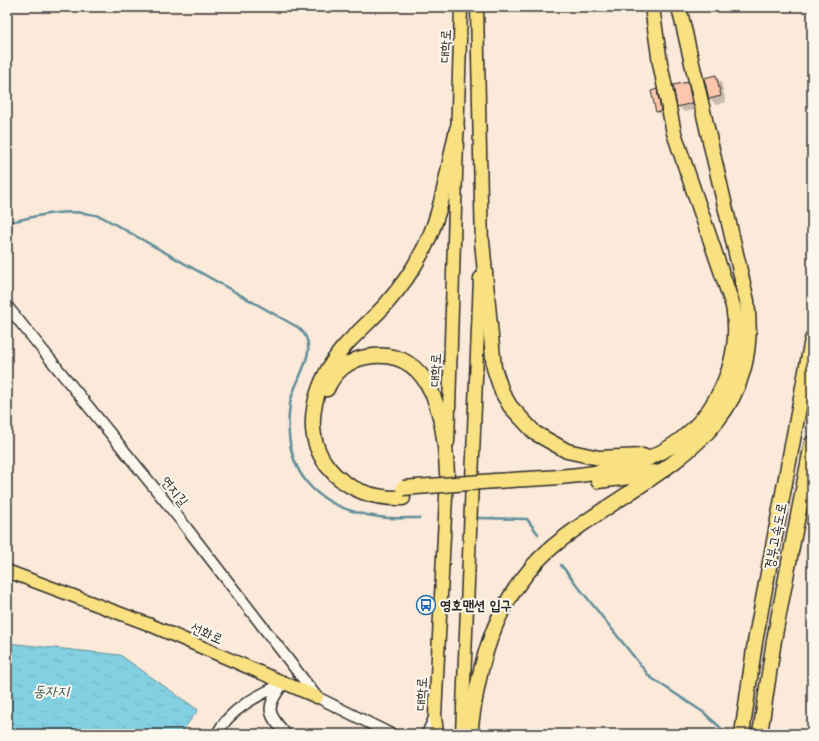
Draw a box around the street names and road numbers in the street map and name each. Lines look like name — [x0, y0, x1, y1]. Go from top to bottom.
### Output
street label: 대학로 — [433, 29, 456, 63]
street label: 대학로 — [423, 353, 446, 387]
street label: 연지길 — [157, 471, 195, 511]
street label: 경부고속도로 — [758, 501, 791, 571]
street label: 선화로 — [187, 616, 227, 649]
street label: 대학로 — [409, 677, 432, 711]

